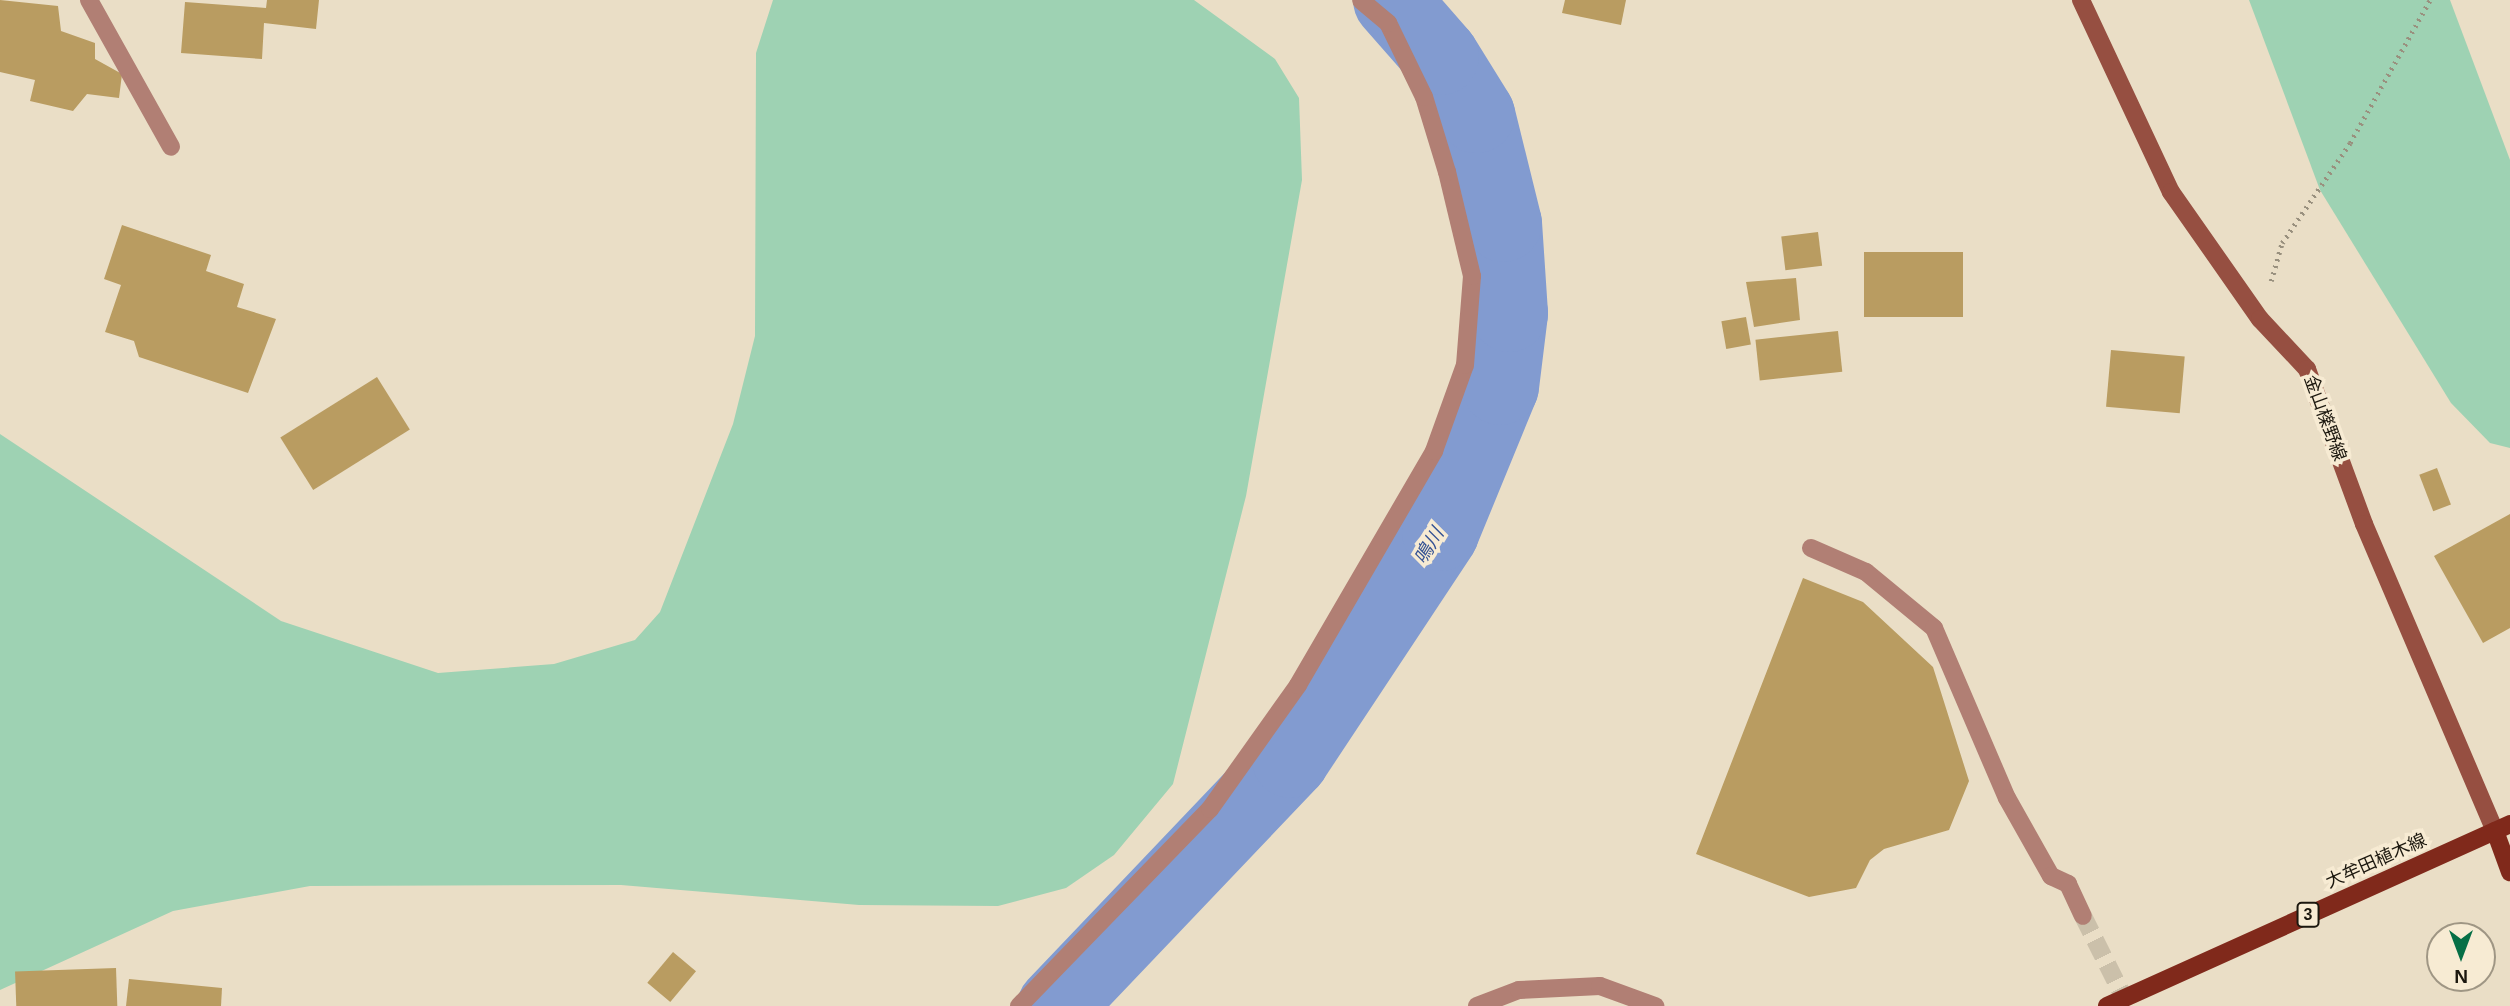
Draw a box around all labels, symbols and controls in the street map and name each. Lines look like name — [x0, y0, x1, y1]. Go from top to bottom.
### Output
street label: 金山檪野線 — [2299, 372, 2351, 464]
water label: 鳴川 — [1409, 524, 1449, 568]
street label: 大牟田植木線 — [2322, 829, 2430, 893]
road number: 3 — [2296, 903, 2320, 928]
north arrow — [2426, 922, 2496, 992]
text: N — [2454, 966, 2468, 987]

